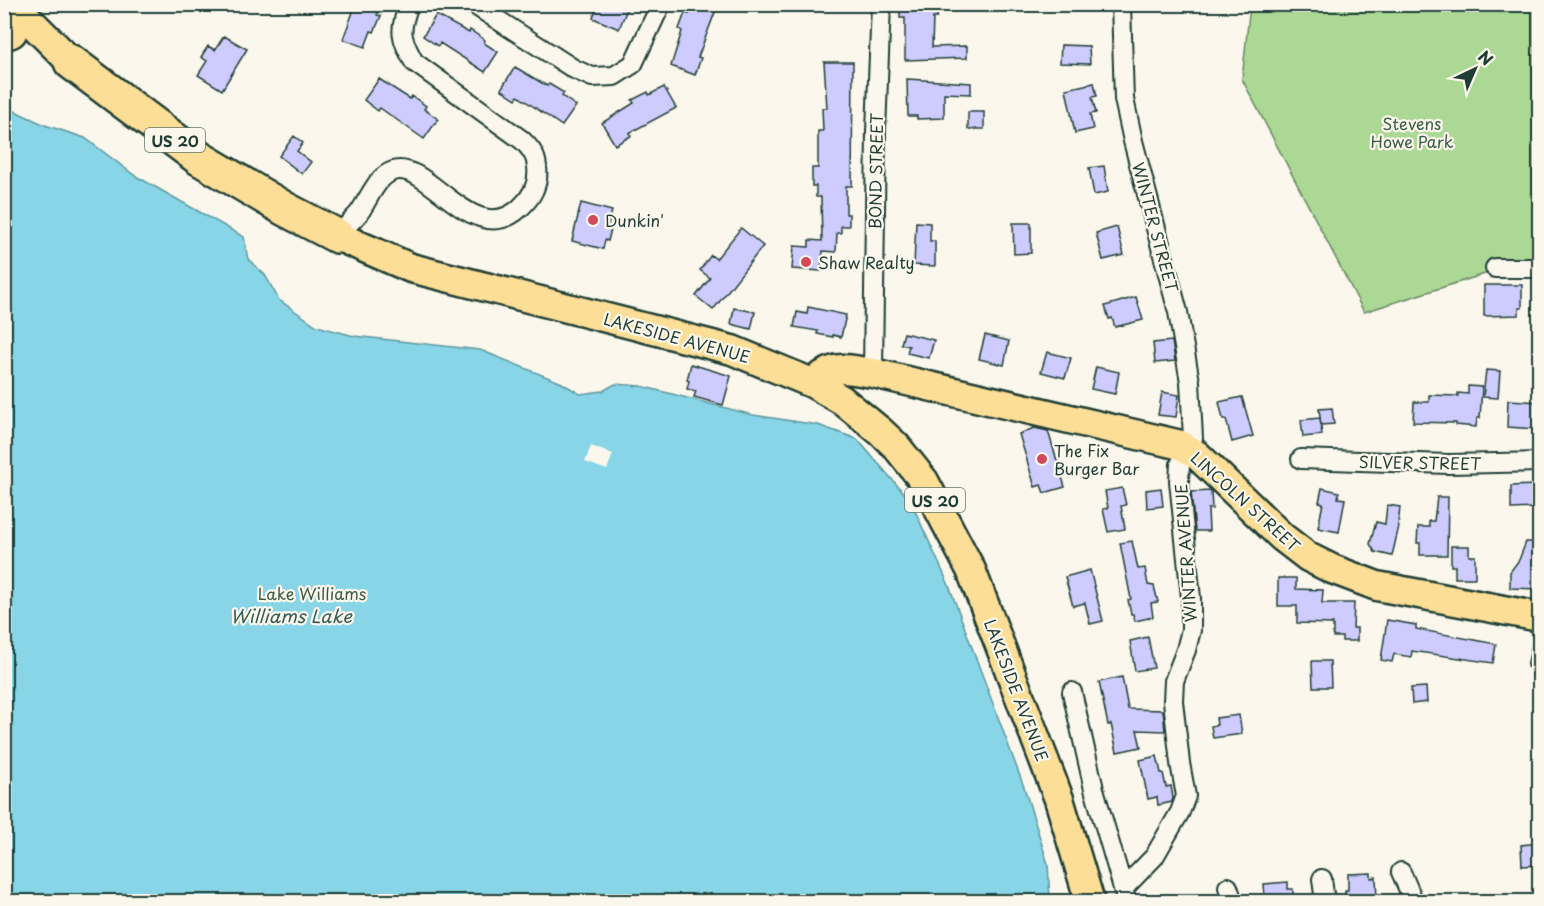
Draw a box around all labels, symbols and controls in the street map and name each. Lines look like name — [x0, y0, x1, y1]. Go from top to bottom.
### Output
north arrow — [1445, 39, 1505, 99]
text: N — [1473, 44, 1499, 71]
park label: Stevens Howe Park — [1370, 111, 1454, 153]
street label: BOND STREET — [862, 113, 888, 229]
road number: US 20 — [145, 128, 205, 152]
street label: WINTER STREET — [1127, 159, 1185, 295]
place label: Dunkin' — [605, 208, 664, 232]
marker: Dunkin' — [586, 213, 600, 227]
place label: Shaw Realty — [818, 250, 915, 274]
marker: Shaw Realty — [799, 255, 813, 269]
street label: LAKESIDE AVENUE — [601, 306, 753, 368]
place label: The Fix Burger Bar — [1054, 438, 1140, 480]
street label: LINCOLN STREET — [1186, 445, 1306, 557]
street label: SILVER STREET — [1359, 449, 1481, 475]
marker: The Fix Burger Bar — [1035, 452, 1049, 466]
street label: WINTER AVENUE — [1168, 483, 1202, 623]
road number: US 20 — [905, 488, 965, 512]
park label: Lake Williams — [258, 581, 366, 605]
water label: Williams Lake — [230, 602, 353, 629]
street label: LAKESIDE AVENUE — [979, 615, 1055, 765]

